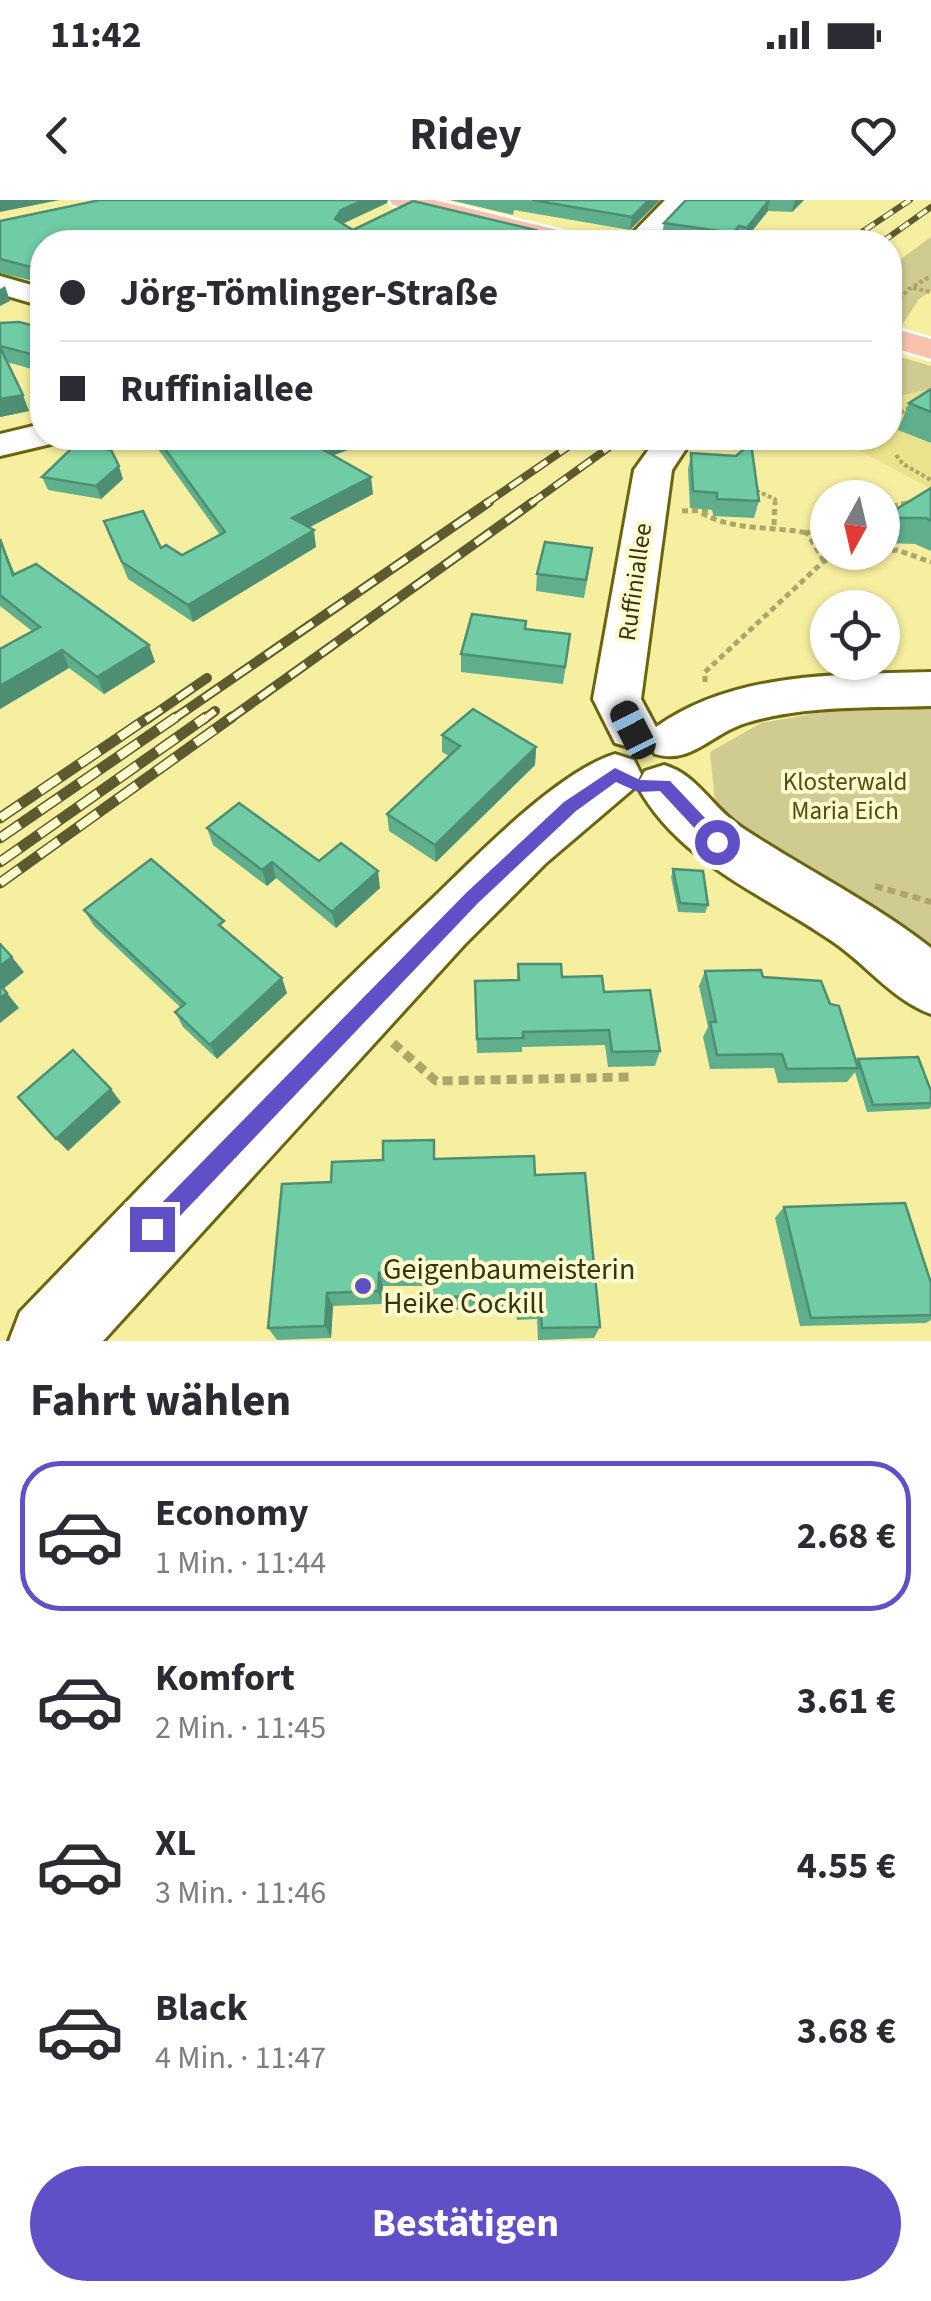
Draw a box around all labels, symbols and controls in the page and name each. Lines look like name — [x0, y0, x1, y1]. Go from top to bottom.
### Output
text: 11:42 — [50, 8, 142, 62]
text: Ridey — [409, 103, 522, 167]
icon: back — [30, 108, 85, 163]
icon: heart — [846, 108, 901, 163]
text: Jörg-Tömlinger-Straße — [120, 266, 498, 320]
text: Ruffiniallee — [120, 362, 314, 416]
north arrow — [810, 480, 900, 570]
map controls — [810, 480, 900, 680]
street label: Ruffiniallee — [609, 521, 661, 643]
button: locate — [810, 590, 900, 680]
car — [606, 696, 660, 764]
park label: Klosterwald Maria Eich — [783, 764, 907, 829]
route start — [695, 820, 740, 865]
route end — [130, 1207, 175, 1252]
place label: Geigenbaumeisterin Heike Cockill — [383, 1248, 635, 1325]
marker: Geigenbaumeisterin Heike Cockill — [352, 1275, 374, 1297]
text: Fahrt wählen — [30, 1369, 291, 1433]
text: Economy — [155, 1486, 308, 1540]
icon: car — [35, 1491, 125, 1581]
text: 2.68 € — [797, 1509, 896, 1563]
text: 1 Min. · 11:44 — [155, 1540, 326, 1586]
text: Komfort — [155, 1651, 295, 1705]
icon: car — [35, 1656, 125, 1746]
text: 3.61 € — [797, 1674, 896, 1728]
text: 2 Min. · 11:45 — [155, 1705, 326, 1751]
text: XL — [155, 1816, 196, 1870]
icon: car — [35, 1821, 125, 1911]
text: 4.55 € — [797, 1839, 896, 1893]
text: 3 Min. · 11:46 — [155, 1870, 326, 1916]
text: Black — [155, 1981, 248, 2035]
icon: car — [35, 1986, 125, 2076]
text: 3.68 € — [797, 2004, 896, 2058]
text: 4 Min. · 11:47 — [155, 2035, 326, 2081]
button: Bestätigen — [30, 2166, 901, 2281]

